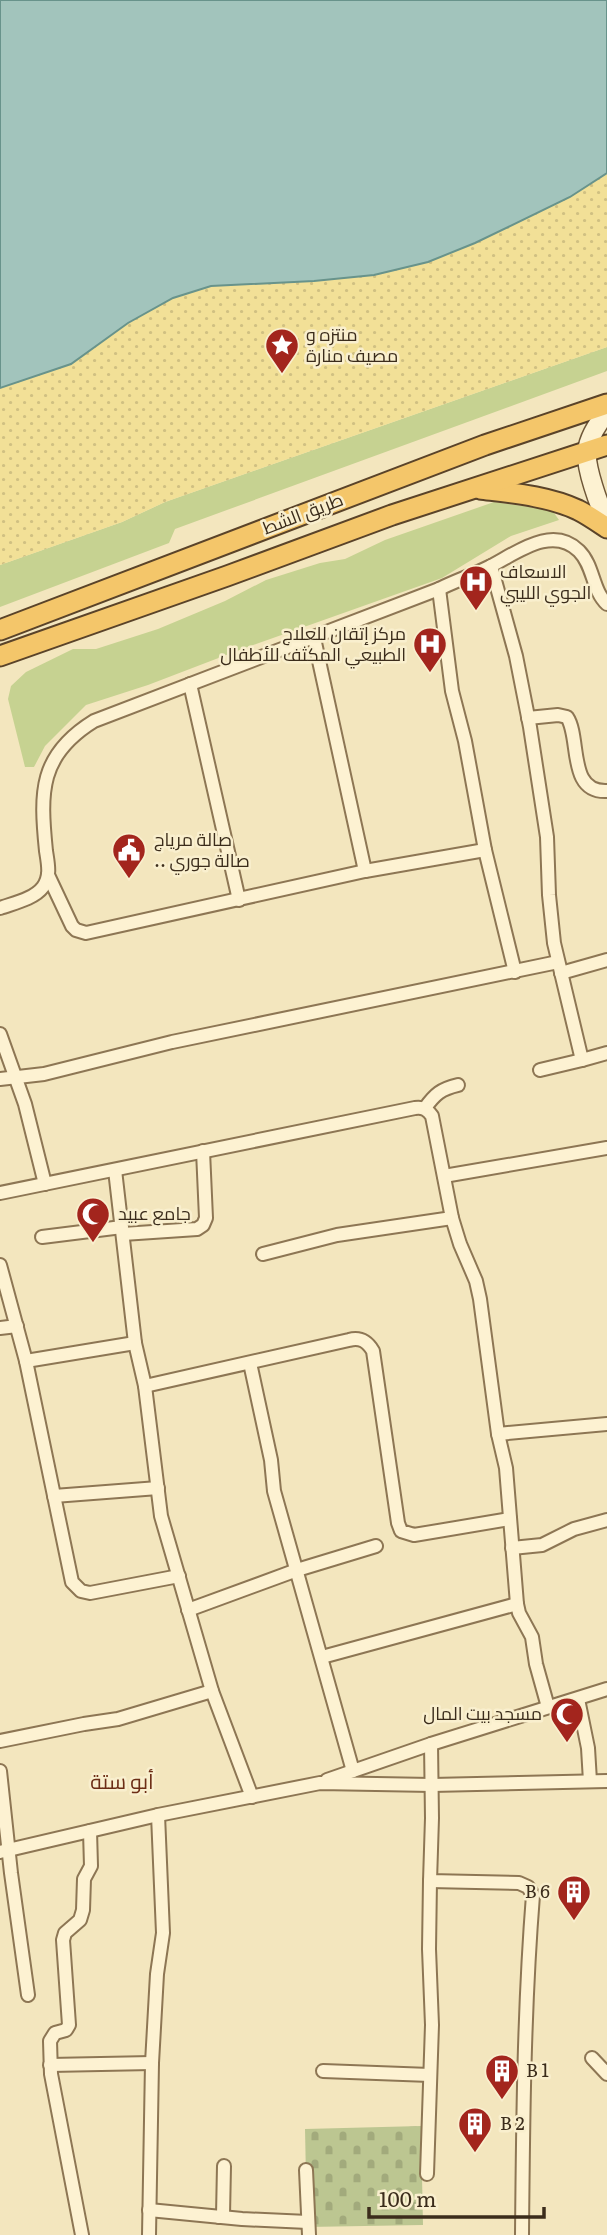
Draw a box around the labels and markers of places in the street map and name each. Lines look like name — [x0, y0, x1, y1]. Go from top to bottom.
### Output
place label: منتزه و مصيف منارة — [306, 320, 398, 368]
place icon: منتزه و مصيف منارة — [263, 326, 301, 375]
place label: الاسعاف الجوي الليبي — [500, 557, 591, 607]
hospital icon: الاسعاف الجوي الليبي — [457, 563, 495, 612]
place label: مركز إتقان للعلاج الطبيعي المكثف للأطفال — [220, 619, 406, 669]
hospital icon: مركز إتقان للعلاج الطبيعي المكثف للأطفال — [411, 625, 449, 674]
place label: صالة مرياج .. صالة جوري — [154, 825, 250, 875]
public building icon: صالة مرياج .. صالة جوري — [110, 831, 148, 880]
mosque icon: جامع عبيد — [74, 1195, 112, 1244]
place label: جامع عبيد — [118, 1199, 191, 1226]
mosque icon: مسجد بيت المال — [548, 1695, 586, 1744]
place label: مسجد بيت المال — [423, 1699, 542, 1726]
building icon: B 6 — [555, 1873, 593, 1922]
place label: B 6 — [525, 1877, 550, 1904]
building icon: B 1 — [483, 2052, 521, 2101]
place label: B 1 — [526, 2056, 549, 2083]
building icon: B 2 — [456, 2105, 494, 2154]
place label: B 2 — [500, 2109, 525, 2136]

